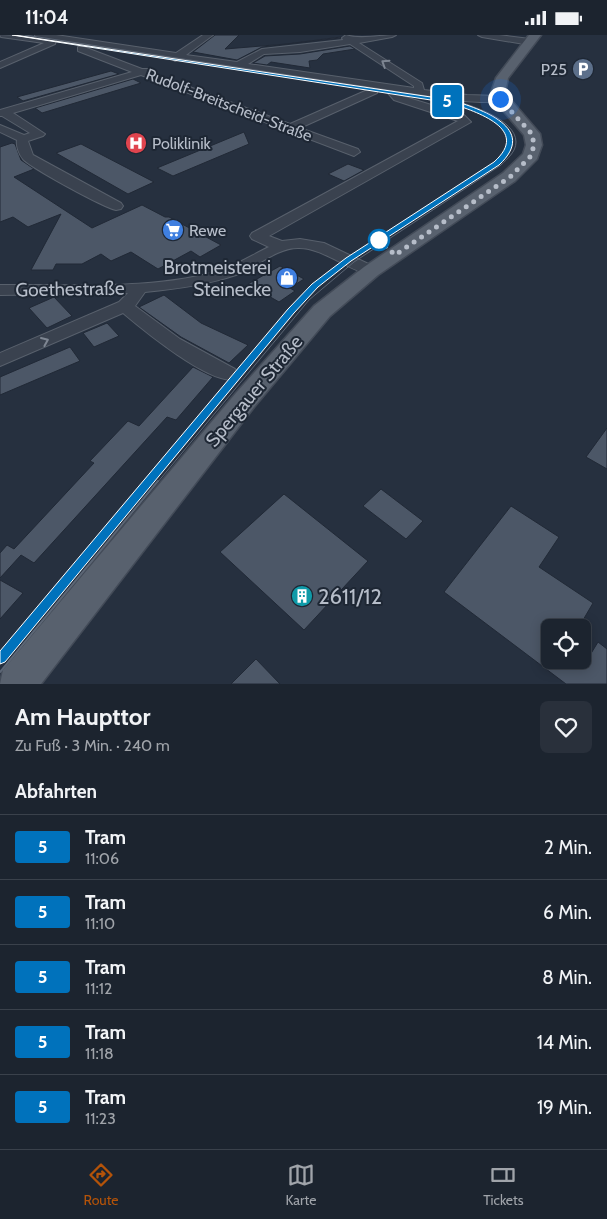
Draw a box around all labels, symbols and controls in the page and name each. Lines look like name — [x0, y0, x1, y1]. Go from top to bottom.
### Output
text: 11:04 — [25, 6, 68, 29]
parking icon: P25 — [571, 57, 595, 81]
one-way arrow — [382, 60, 391, 69]
place label: P25 — [541, 60, 567, 79]
street label: Rudolf-Breitscheid-Straße — [143, 65, 315, 145]
line badge: 5 — [431, 85, 463, 117]
your location — [488, 87, 513, 112]
text: 5 — [442, 90, 452, 112]
hospital icon: Poliklinik — [124, 131, 148, 155]
place label: Poliklinik — [152, 134, 212, 153]
supermarket icon: Rewe — [161, 218, 185, 242]
place label: Rewe — [189, 221, 226, 240]
unlabelled marker — [368, 229, 390, 251]
place label: Brotmeisterei Steinecke — [163, 256, 271, 301]
shop icon: Brotmeisterei Steinecke — [275, 266, 299, 290]
street label: Goethestraße — [15, 277, 125, 301]
street label: Spergauer Straße — [201, 330, 308, 451]
one-way arrow — [40, 337, 49, 348]
place label: 2611/12 — [318, 583, 382, 610]
building icon: 2611/12 — [290, 584, 314, 608]
map controls — [541, 619, 591, 669]
button: locate — [541, 619, 591, 669]
button: heart — [540, 701, 592, 753]
text: Am Haupttor — [15, 702, 150, 731]
text: Zu Fuß · 3 Min. · 240 m — [15, 736, 170, 755]
text: Abfahrten — [15, 780, 97, 803]
text: Tram — [85, 826, 126, 849]
text: 5 — [38, 836, 47, 858]
text: 2 Min. — [544, 836, 592, 859]
text: 11:06 — [85, 849, 119, 868]
text: Tram — [85, 891, 126, 914]
text: 5 — [38, 901, 47, 923]
text: 6 Min. — [543, 901, 592, 924]
text: 11:10 — [85, 914, 115, 933]
text: Tram — [85, 956, 126, 979]
text: 5 — [38, 966, 47, 988]
text: 8 Min. — [542, 966, 592, 989]
text: 11:12 — [85, 979, 112, 998]
text: Tram — [85, 1021, 126, 1044]
text: 5 — [38, 1031, 47, 1053]
text: 14 Min. — [537, 1031, 592, 1054]
text: 11:18 — [85, 1044, 114, 1063]
text: Tram — [85, 1086, 126, 1109]
text: 5 — [38, 1096, 47, 1118]
text: 19 Min. — [537, 1096, 592, 1119]
text: 11:23 — [85, 1109, 116, 1128]
tab: Route — [83, 1161, 119, 1209]
tab: Karte — [285, 1161, 316, 1209]
tab: Tickets — [483, 1161, 524, 1209]

